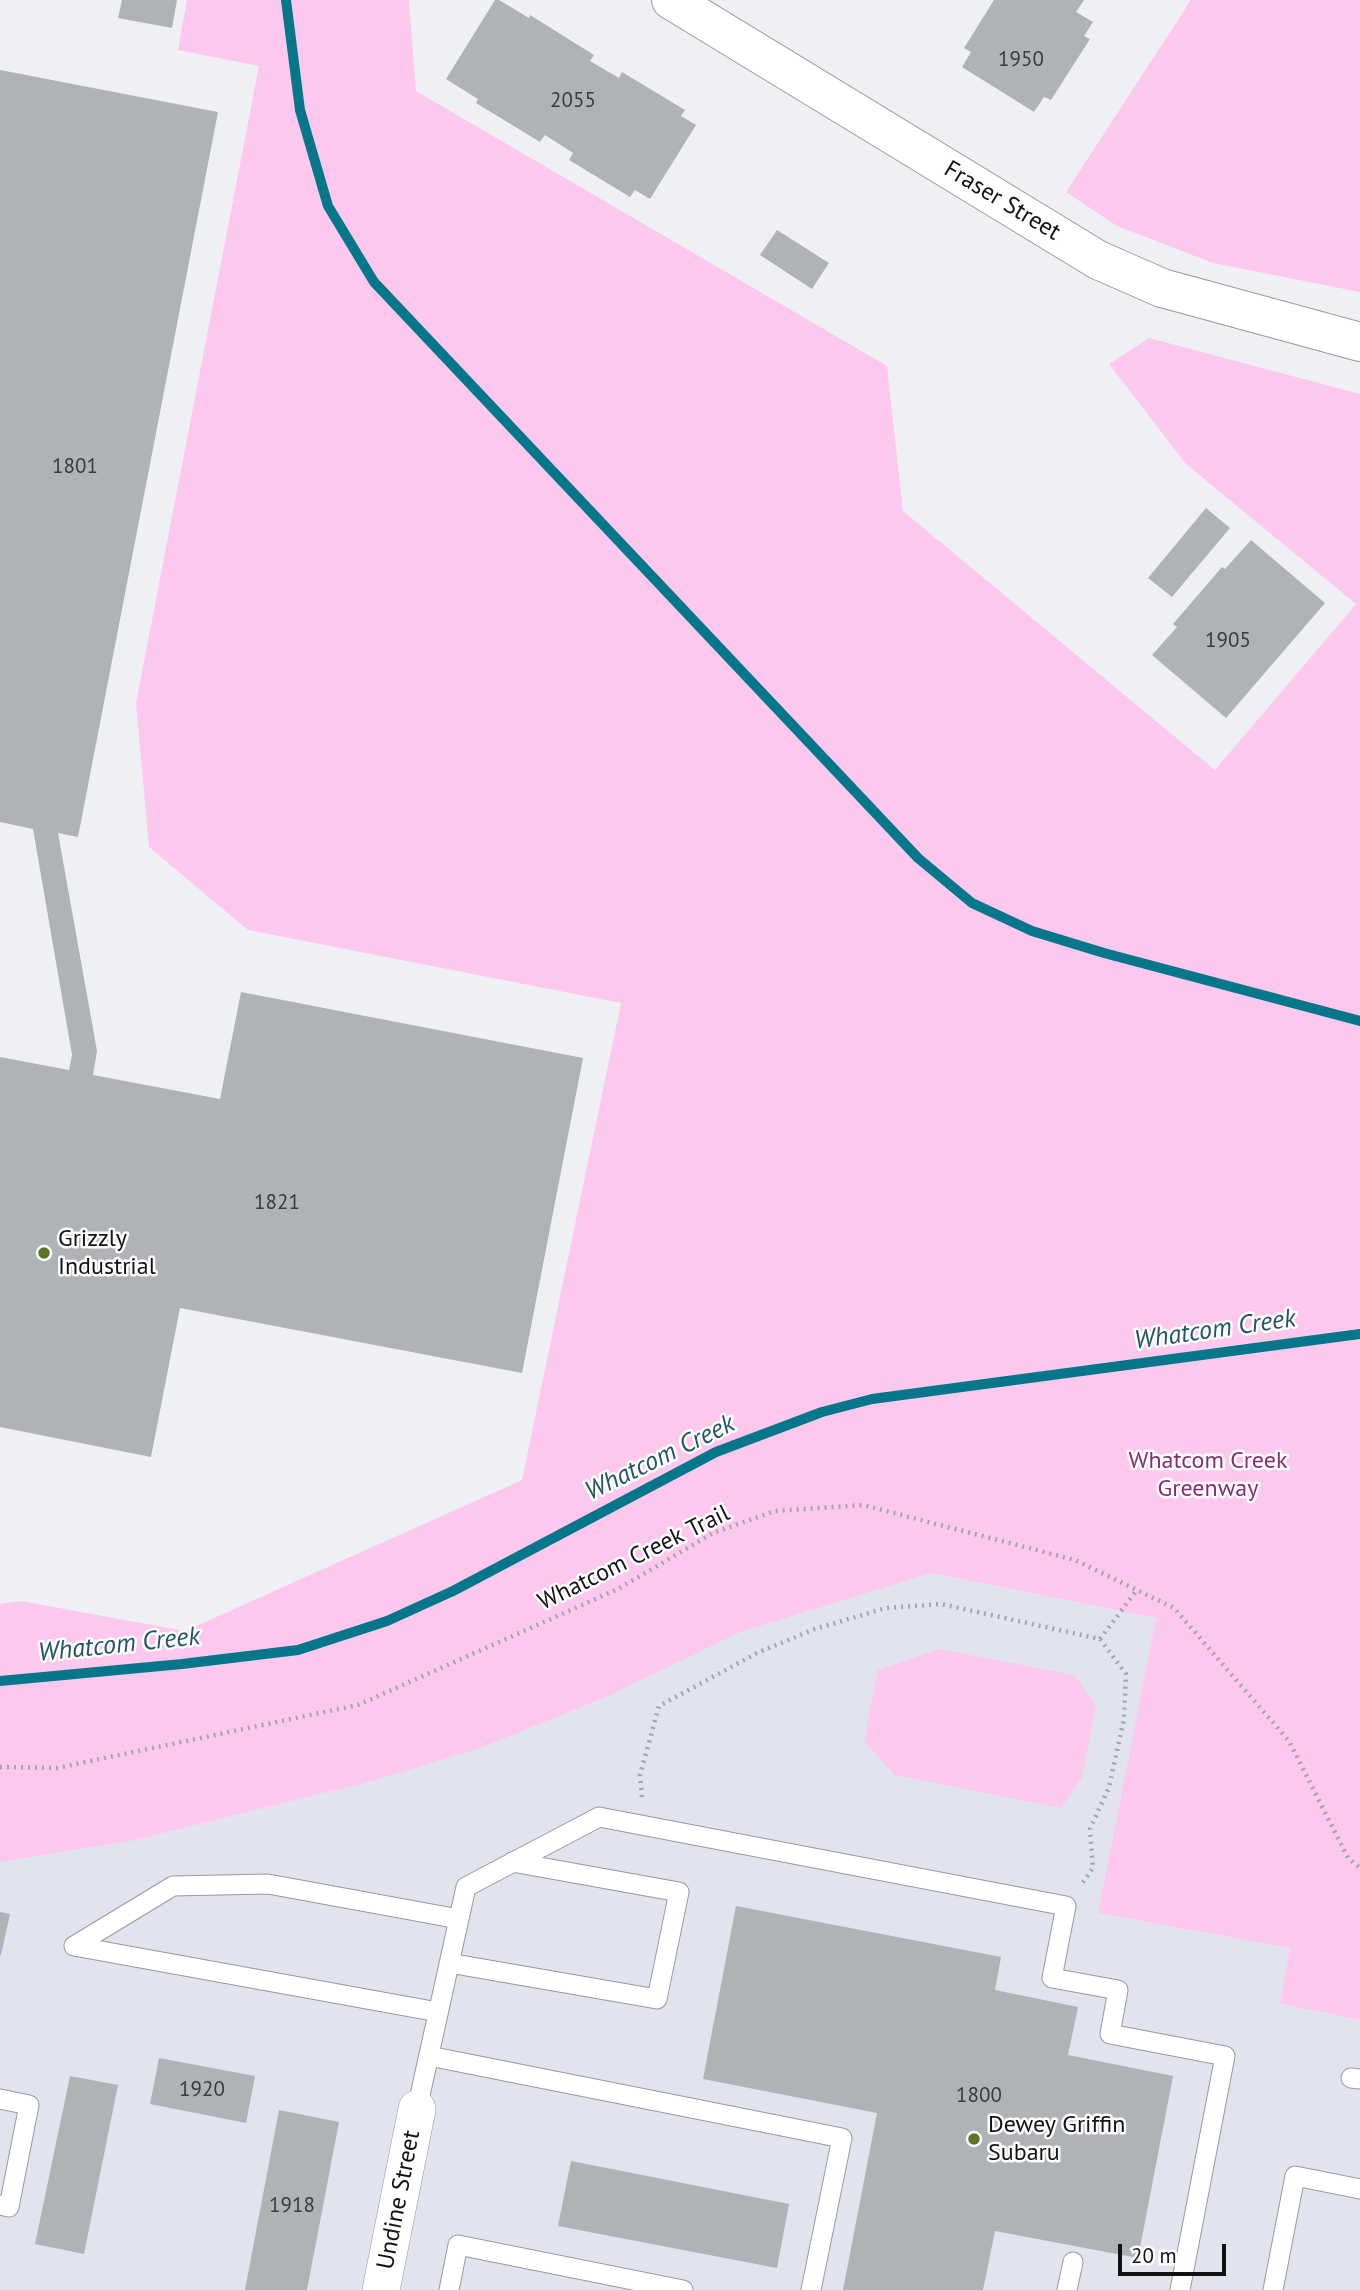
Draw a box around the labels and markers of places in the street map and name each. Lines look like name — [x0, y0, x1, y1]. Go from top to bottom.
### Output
place label: Grizzly Industrial — [58, 1225, 156, 1281]
marker: Grizzly Industrial — [36, 1245, 52, 1261]
place label: Dewey Griffin Subaru — [988, 2111, 1125, 2167]
marker: Dewey Griffin Subaru — [966, 2131, 982, 2147]

